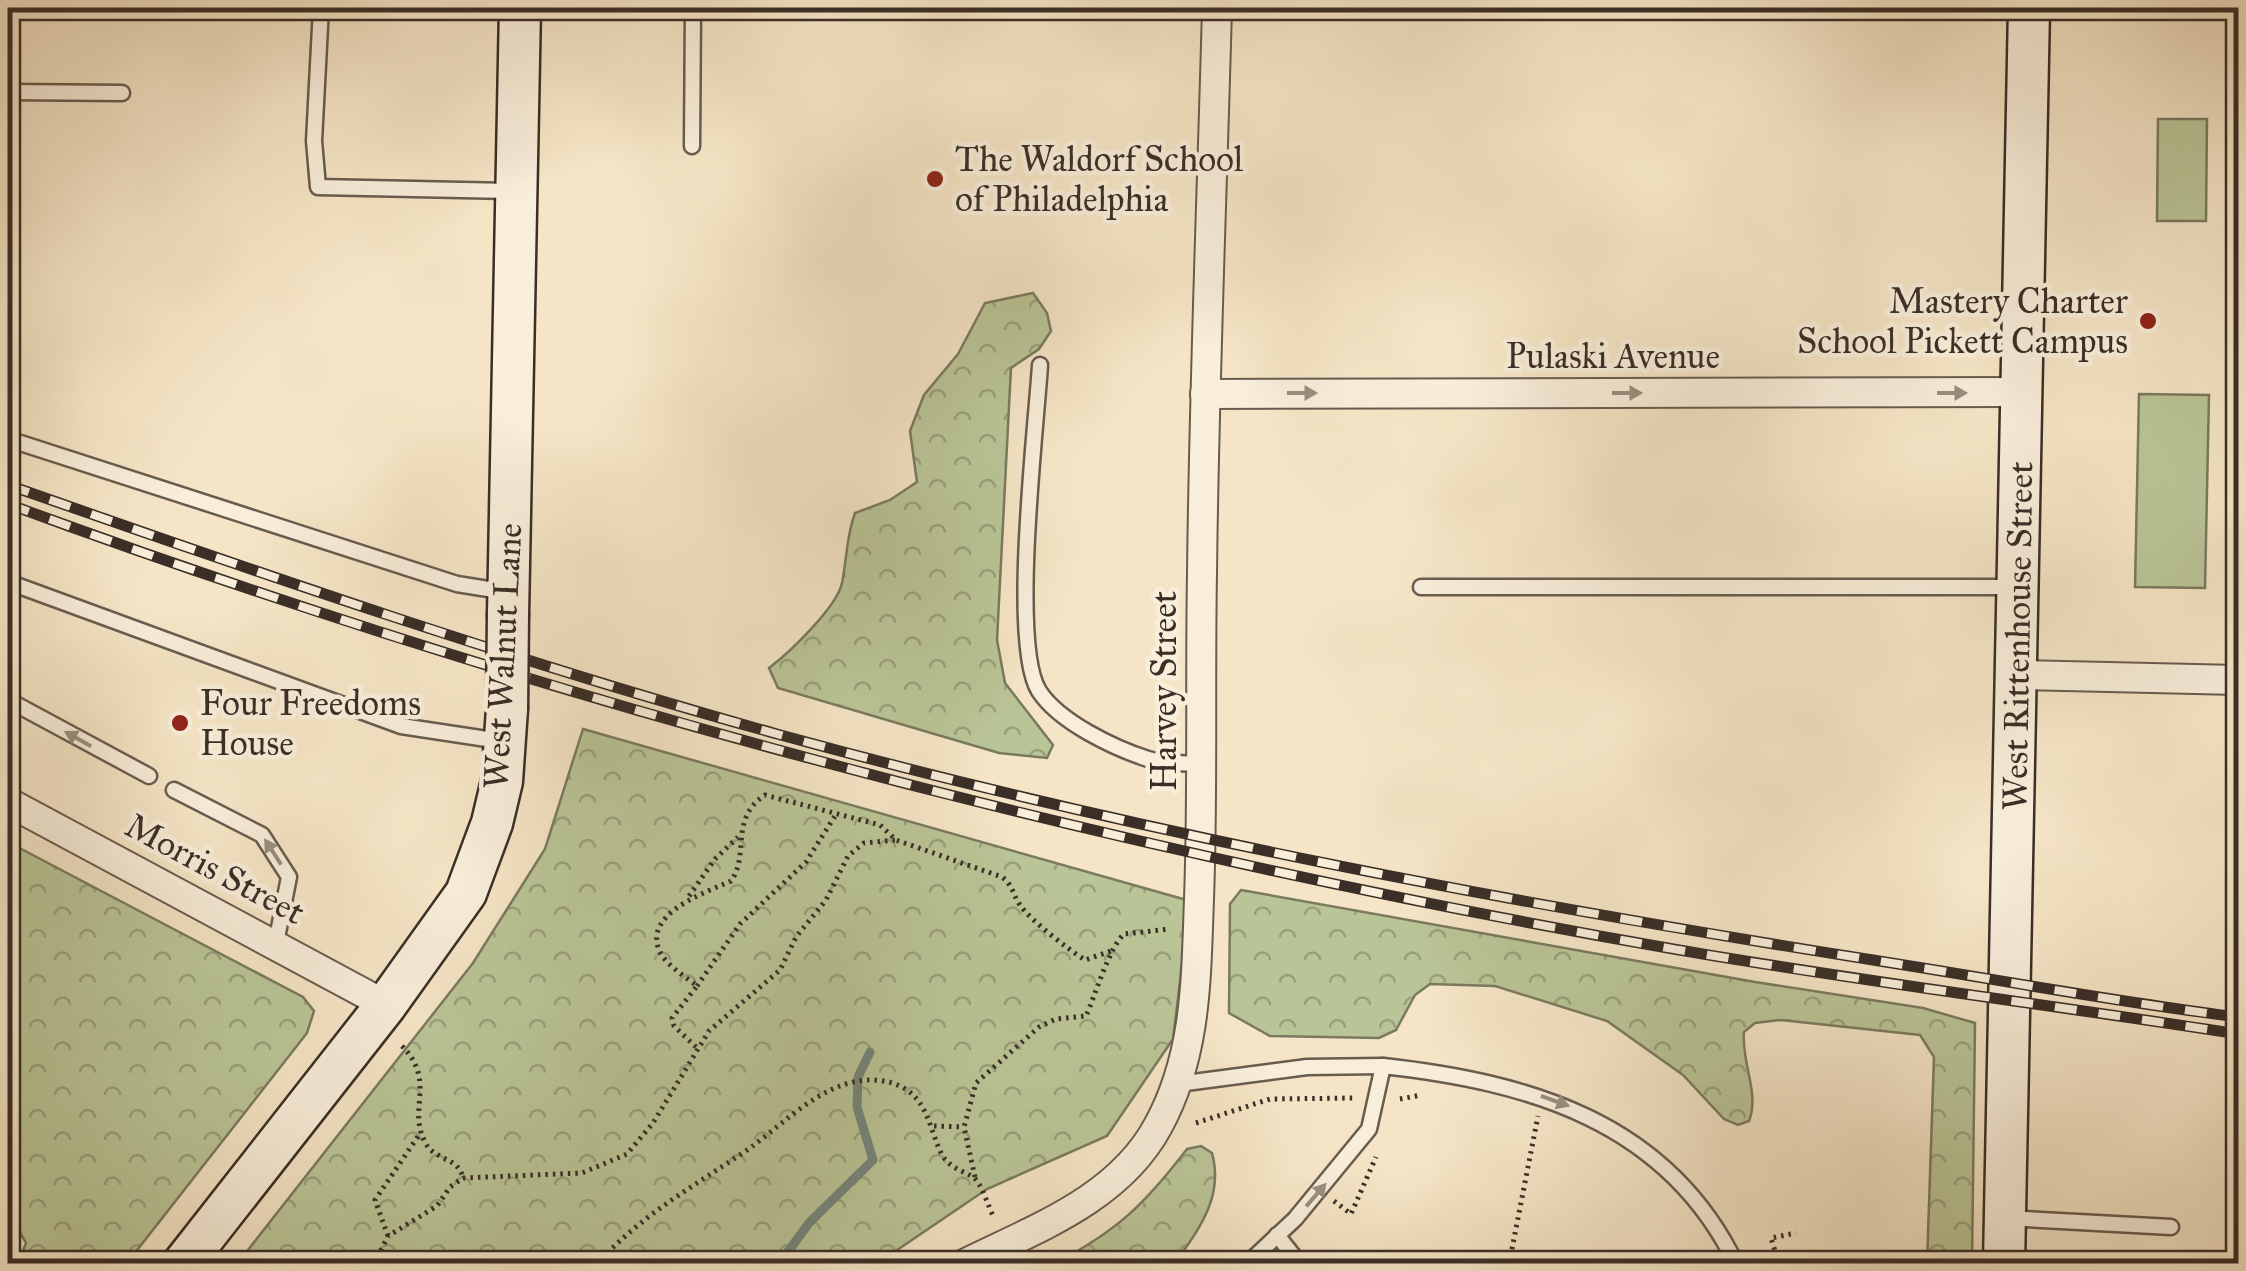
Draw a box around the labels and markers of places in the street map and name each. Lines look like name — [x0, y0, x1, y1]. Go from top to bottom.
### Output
place label: The Waldorf School of Philadelphia — [955, 138, 1244, 221]
marker: The Waldorf School of Philadelphia — [924, 168, 946, 190]
place label: Mastery Charter School Pickett Campus — [1797, 280, 2129, 363]
marker: Mastery Charter School Pickett Campus — [2137, 310, 2159, 332]
place label: Four Freedoms House — [200, 682, 421, 765]
marker: Four Freedoms House — [169, 712, 191, 734]

